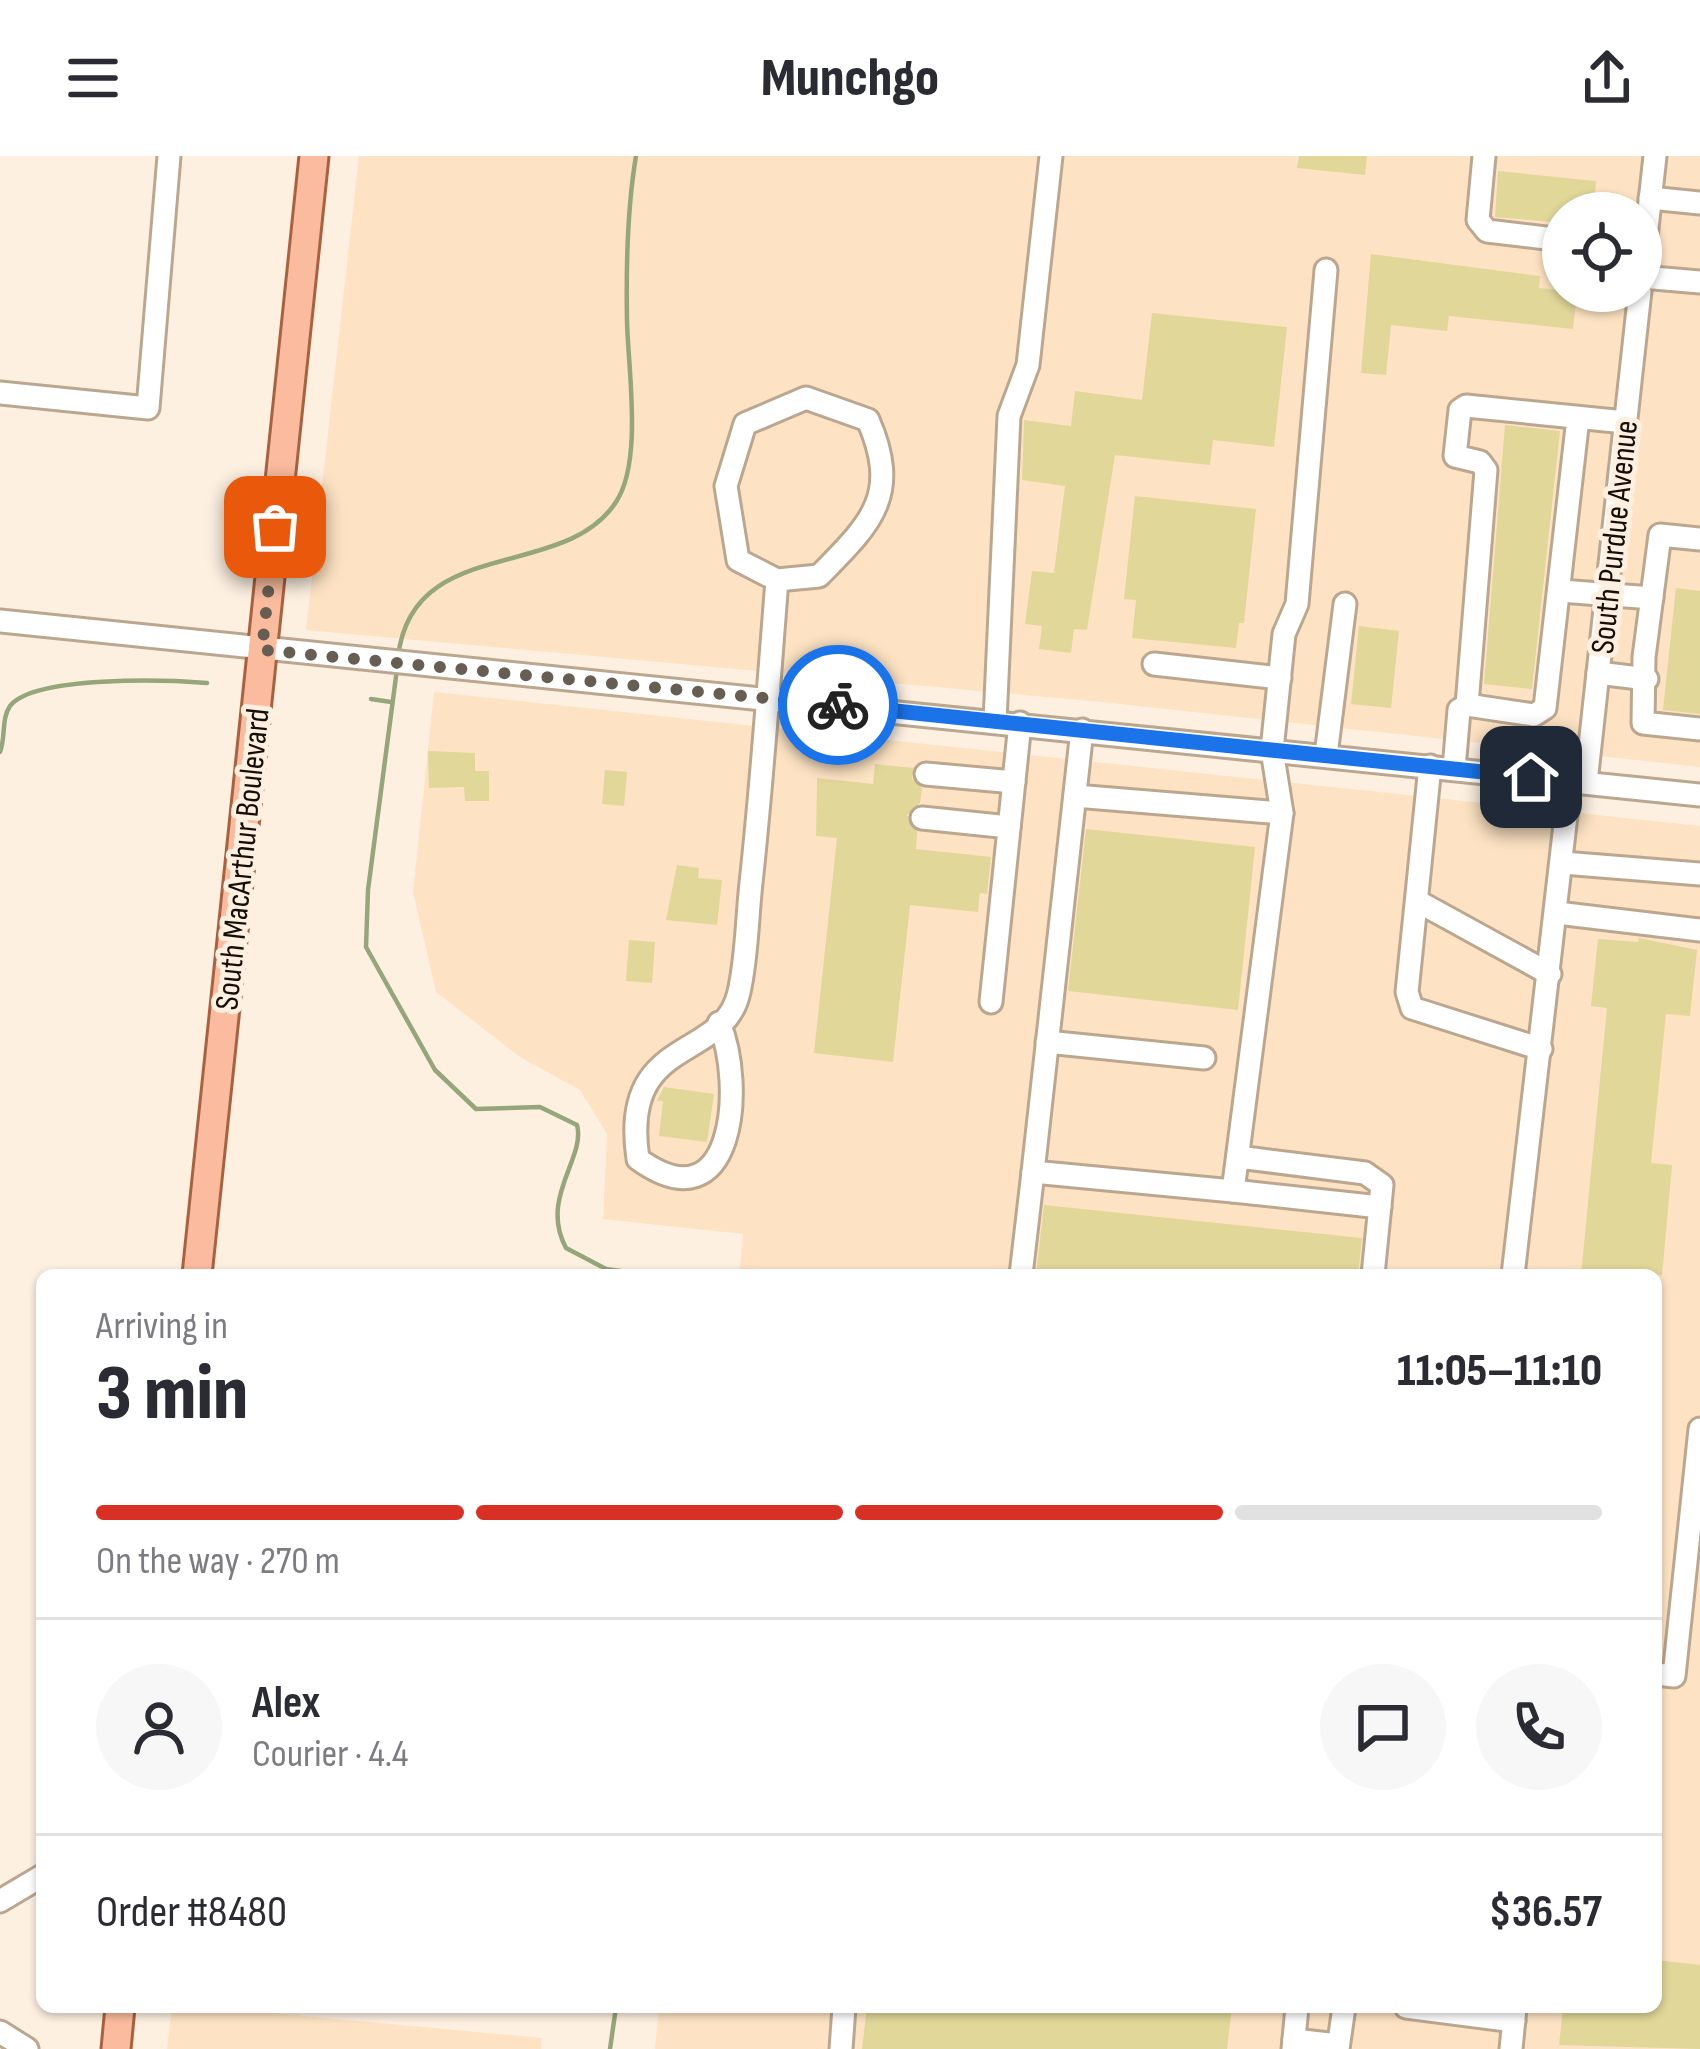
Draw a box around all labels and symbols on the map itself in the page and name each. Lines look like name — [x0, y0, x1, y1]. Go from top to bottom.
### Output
street label: South Purdue Avenue — [1583, 419, 1647, 656]
pin — [224, 476, 326, 578]
courier — [778, 645, 898, 765]
street label: South MacArthur Boulevard — [207, 706, 279, 1012]
pin — [1480, 726, 1582, 828]

